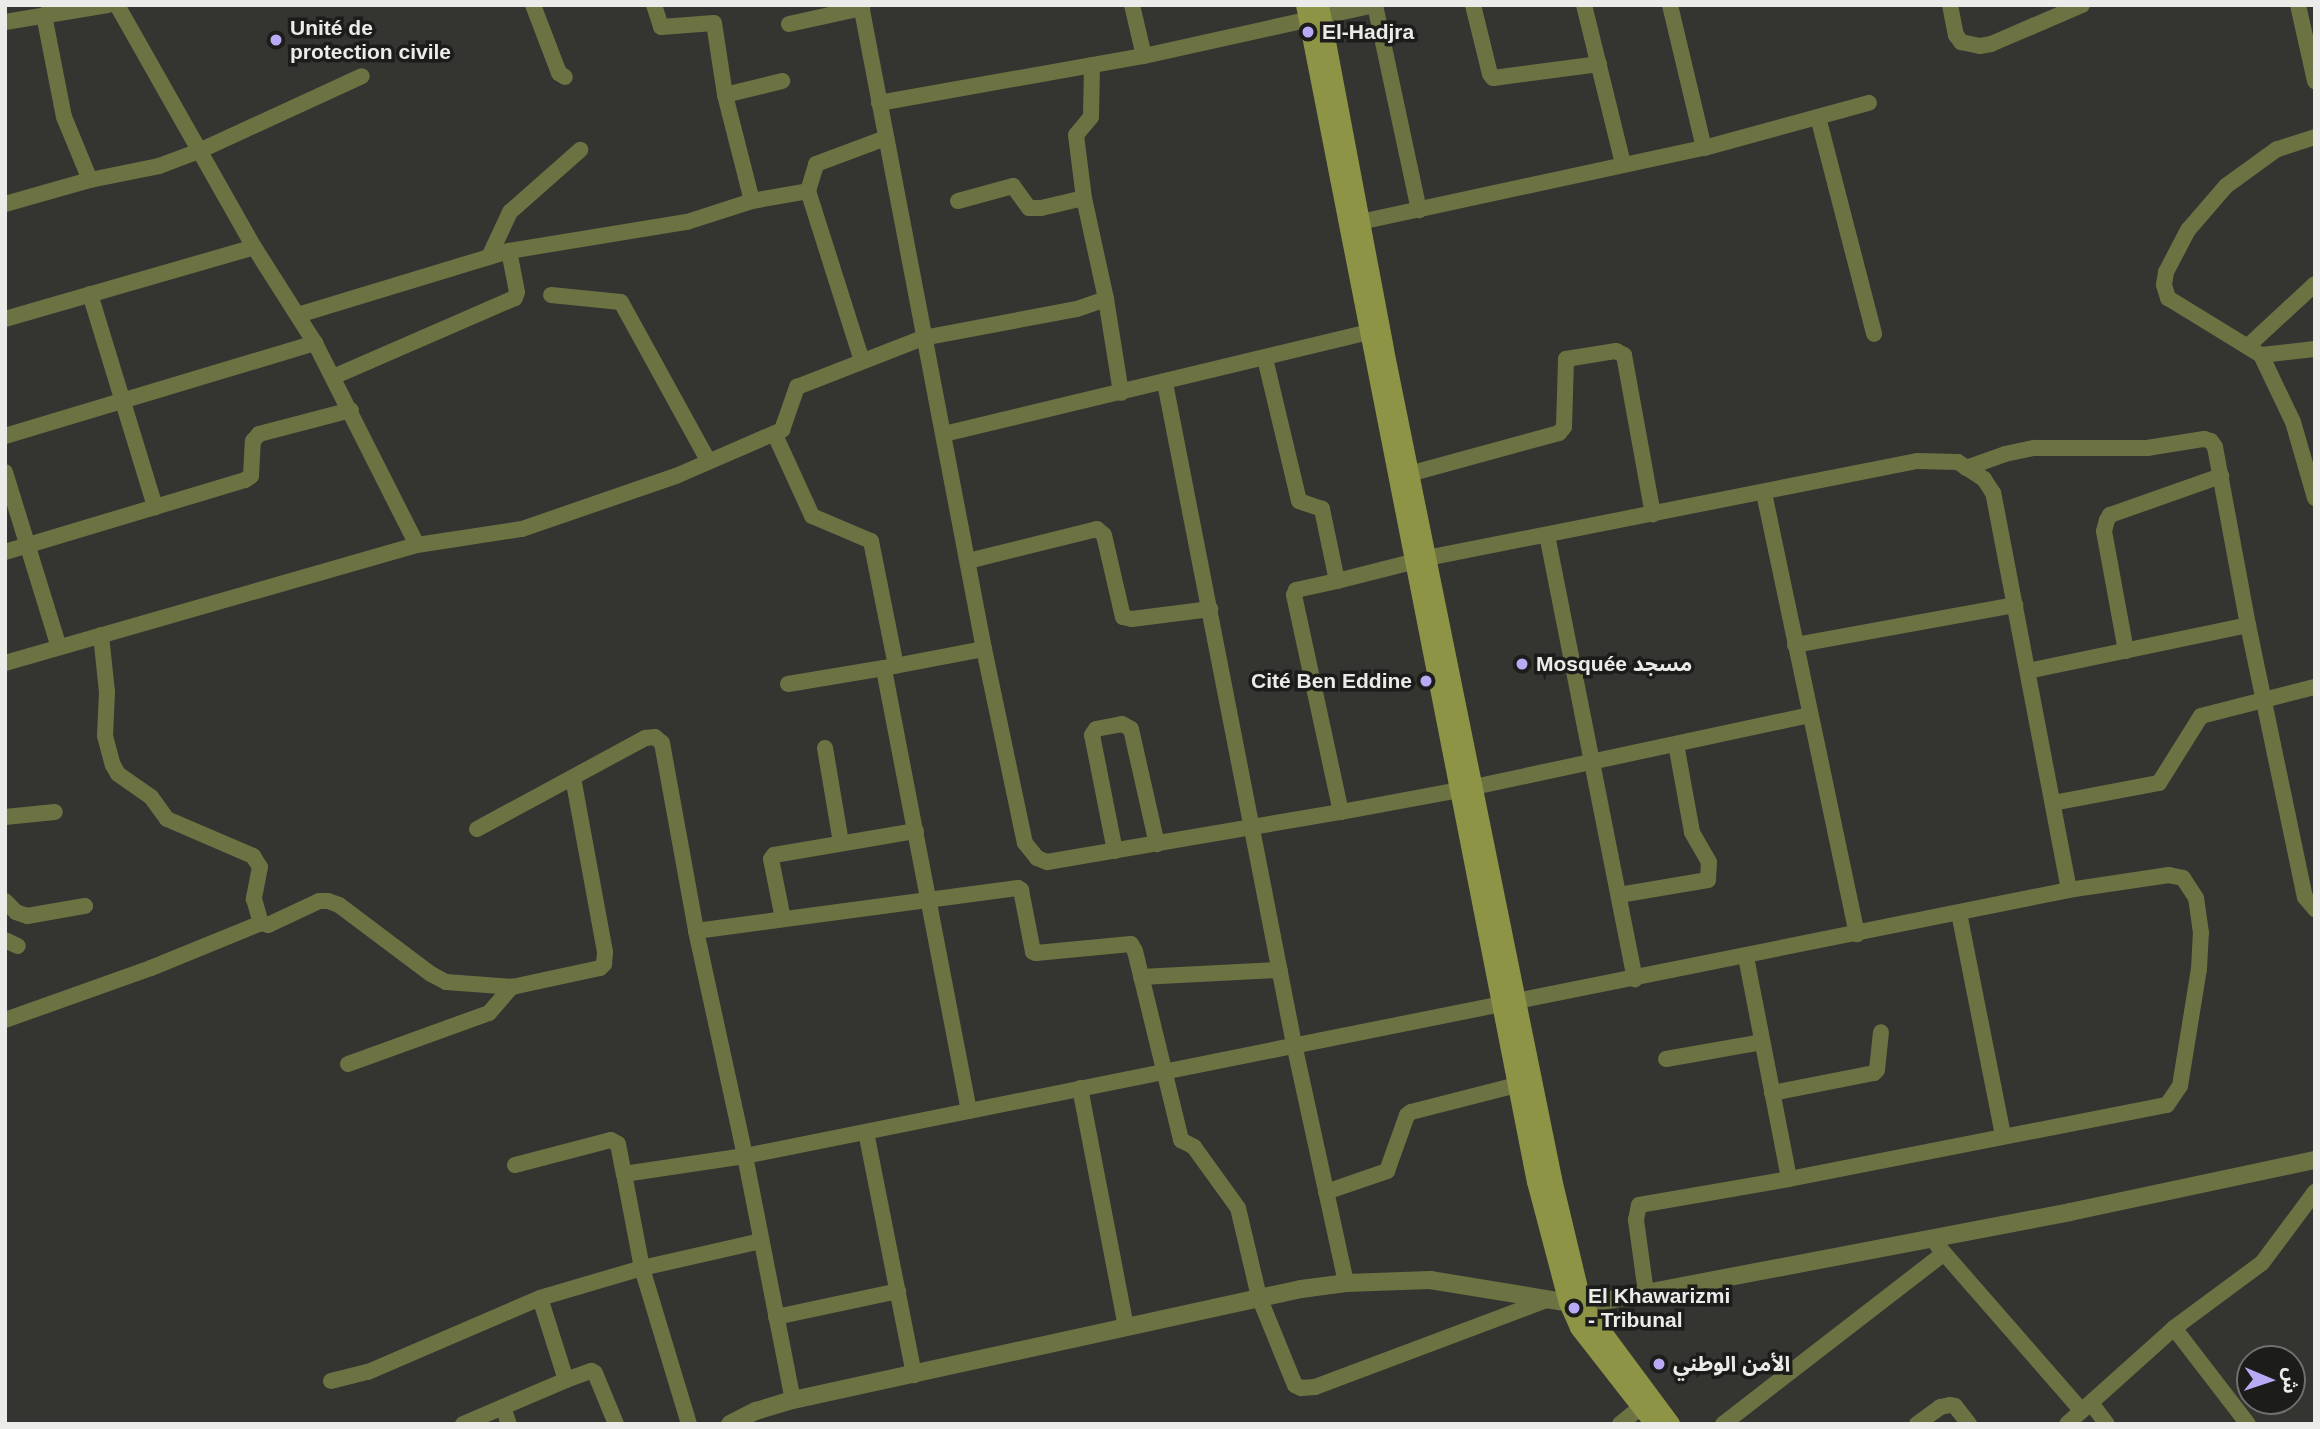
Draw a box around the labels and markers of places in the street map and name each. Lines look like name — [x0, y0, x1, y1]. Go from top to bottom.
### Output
place label: Unité de protection civile — [290, 15, 451, 65]
place label: El-Hadjra — [1322, 19, 1414, 45]
marker: El-Hadjra — [1300, 24, 1316, 40]
marker: Unité de protection civile — [268, 32, 284, 48]
place label: Mosquée مسجد — [1536, 651, 1692, 677]
marker: Mosquée مسجد — [1514, 656, 1530, 672]
place label: Cité Ben Eddine — [1251, 668, 1412, 694]
marker: Cité Ben Eddine — [1418, 673, 1434, 689]
place label: El Khawarizmi - Tribunal — [1588, 1283, 1730, 1333]
marker: El Khawarizmi - Tribunal — [1566, 1300, 1582, 1316]
place label: الأمن الوطني — [1673, 1351, 1790, 1377]
marker: الأمن الوطني — [1651, 1356, 1667, 1372]

